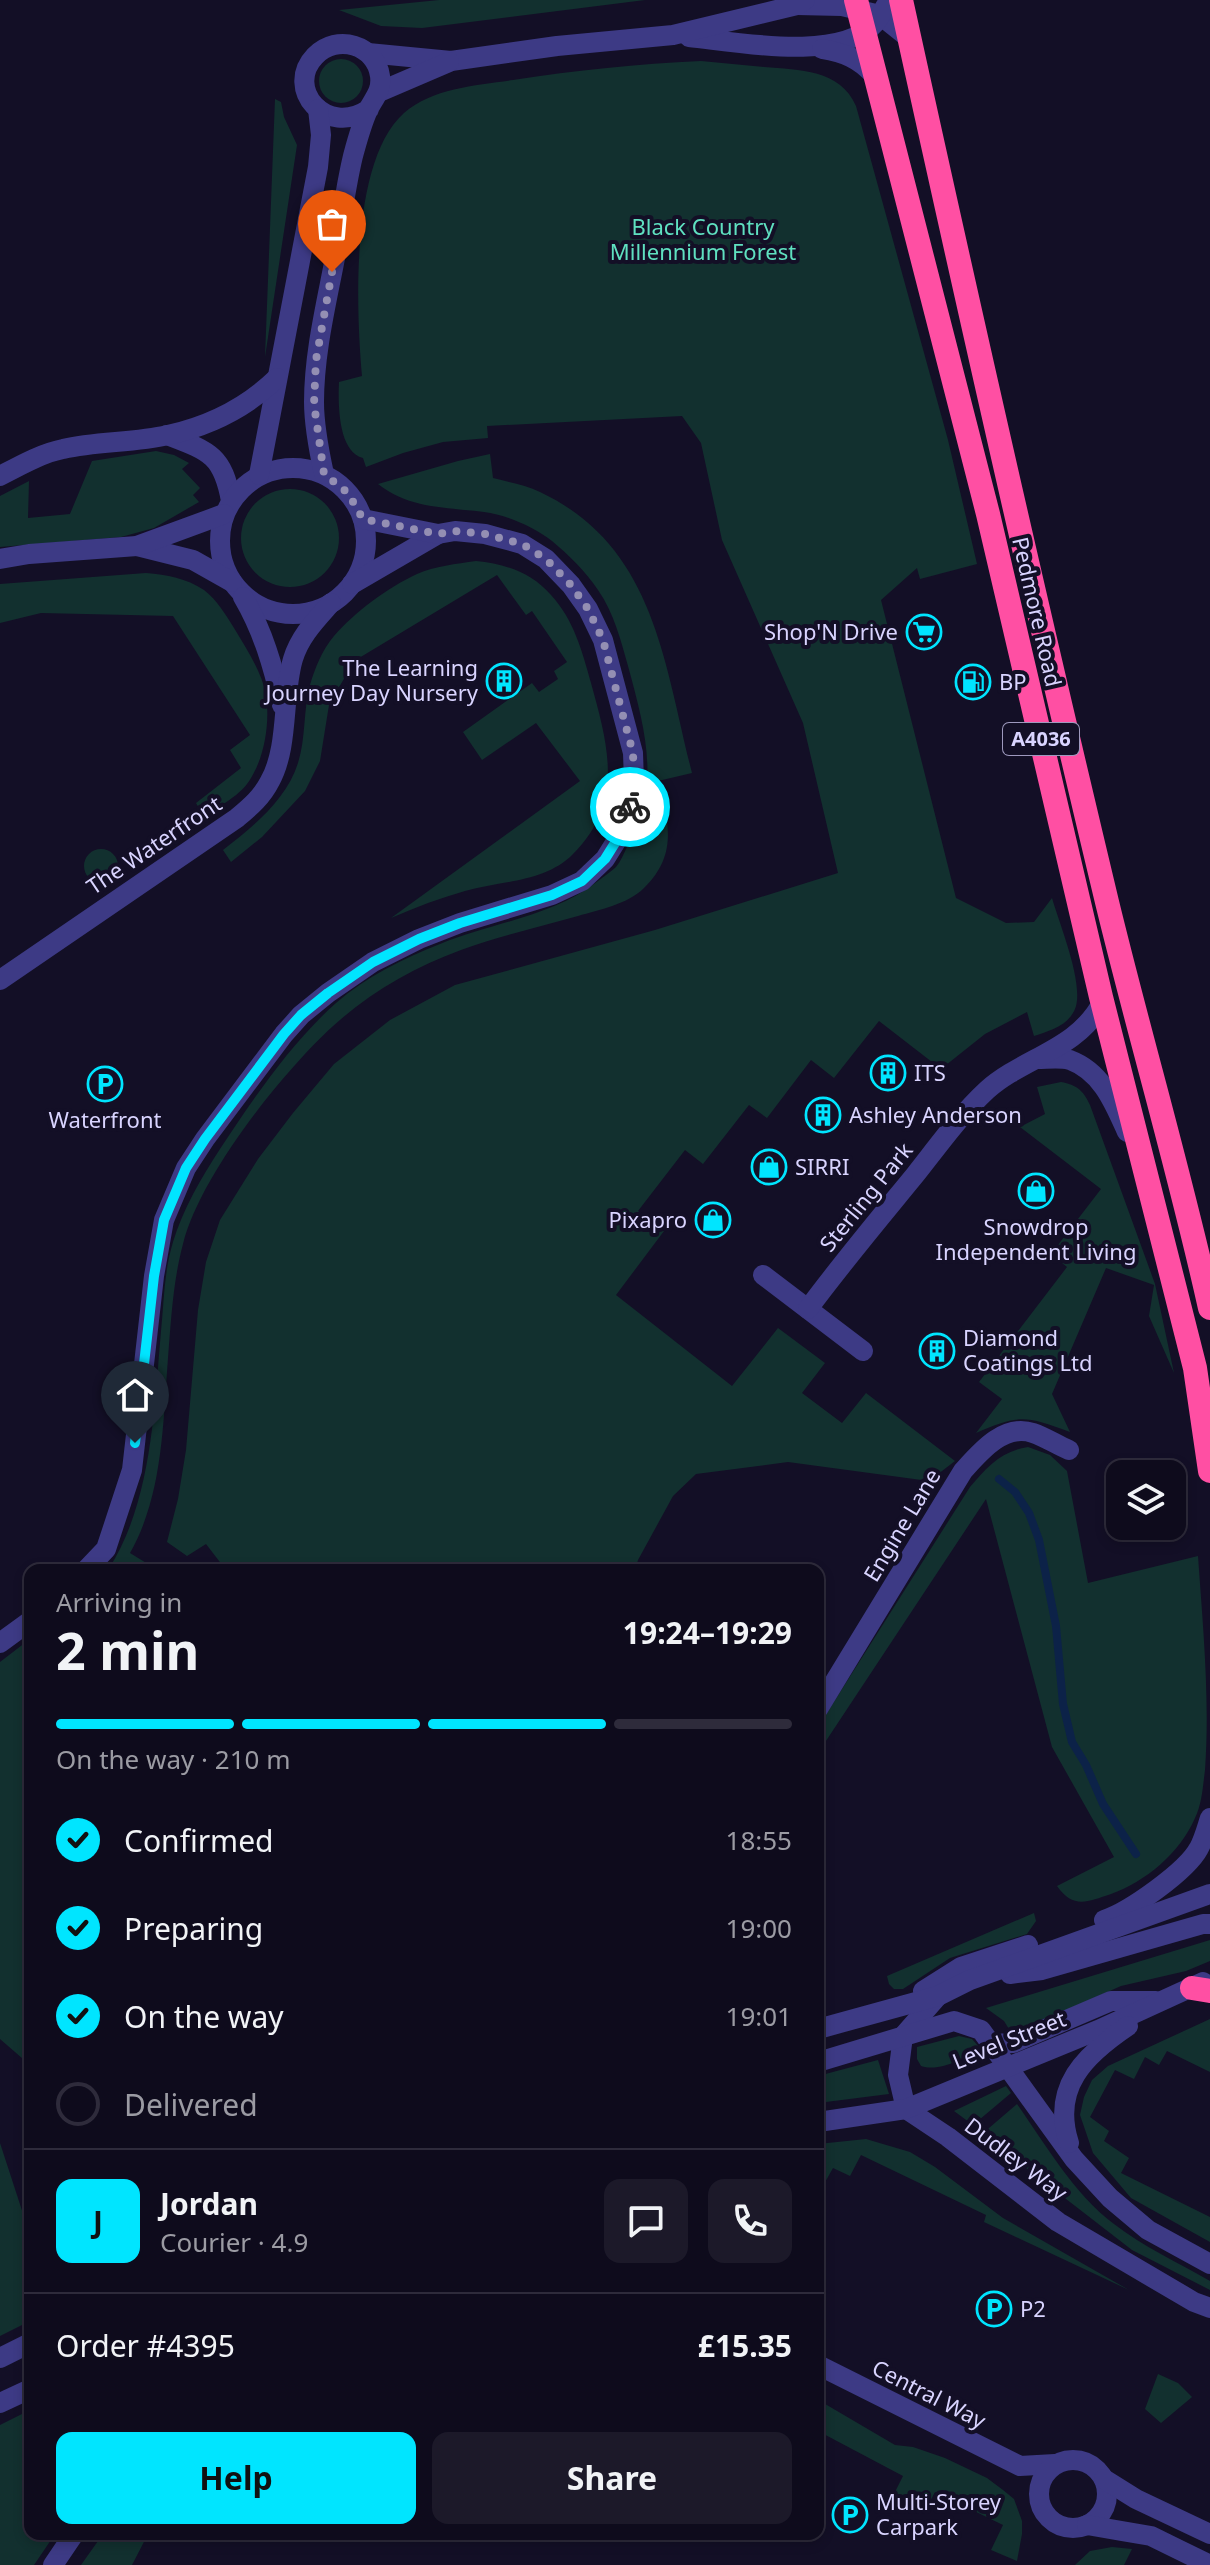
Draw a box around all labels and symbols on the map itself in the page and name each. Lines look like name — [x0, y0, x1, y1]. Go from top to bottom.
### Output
pin — [298, 190, 366, 272]
park label: Black Country Millennium Forest — [610, 211, 796, 266]
street label: Pedmore Road — [1006, 534, 1070, 690]
supermarket icon: Shop'N Drive — [905, 613, 943, 651]
place label: Shop'N Drive — [764, 616, 898, 646]
place label: The Learning Journey Day Nursery — [264, 652, 479, 707]
building icon: The Learning Journey Day Nursery — [485, 662, 523, 700]
fuel station icon: BP — [954, 663, 992, 701]
place label: BP — [999, 666, 1027, 696]
road number: A4036 — [1003, 723, 1079, 755]
courier — [590, 767, 670, 847]
street label: The Waterfront — [80, 788, 227, 900]
building icon: ITS — [869, 1054, 907, 1092]
place label: ITS — [914, 1057, 946, 1087]
parking icon: Waterfront — [86, 1065, 124, 1103]
building icon: Ashley Anderson — [804, 1096, 842, 1134]
place label: Ashley Anderson — [849, 1099, 1022, 1129]
place label: Waterfront — [49, 1104, 161, 1134]
street label: Sterling Park — [812, 1135, 919, 1257]
shop icon: SIRRI — [750, 1148, 788, 1186]
place label: SIRRI — [795, 1151, 849, 1181]
shop icon: Snowdrop Independent Living — [1017, 1172, 1055, 1210]
shop icon: Pixapro — [694, 1201, 732, 1239]
place label: Pixapro — [609, 1204, 687, 1234]
place label: Snowdrop Independent Living — [936, 1211, 1136, 1266]
place label: Diamond Coatings Ltd — [963, 1322, 1093, 1377]
building icon: Diamond Coatings Ltd — [918, 1332, 956, 1370]
pin — [101, 1361, 169, 1443]
street label: Engine Lane — [856, 1462, 947, 1586]
street label: Level Street — [947, 2003, 1070, 2075]
street label: Dudley Way — [959, 2110, 1075, 2207]
parking icon: P2 — [975, 2290, 1013, 2328]
place label: P2 — [1020, 2293, 1046, 2323]
street label: Central Way — [867, 2352, 992, 2435]
place label: Multi-Storey Carpark — [876, 2486, 1002, 2541]
parking icon: Multi-Storey Carpark — [831, 2496, 869, 2534]

